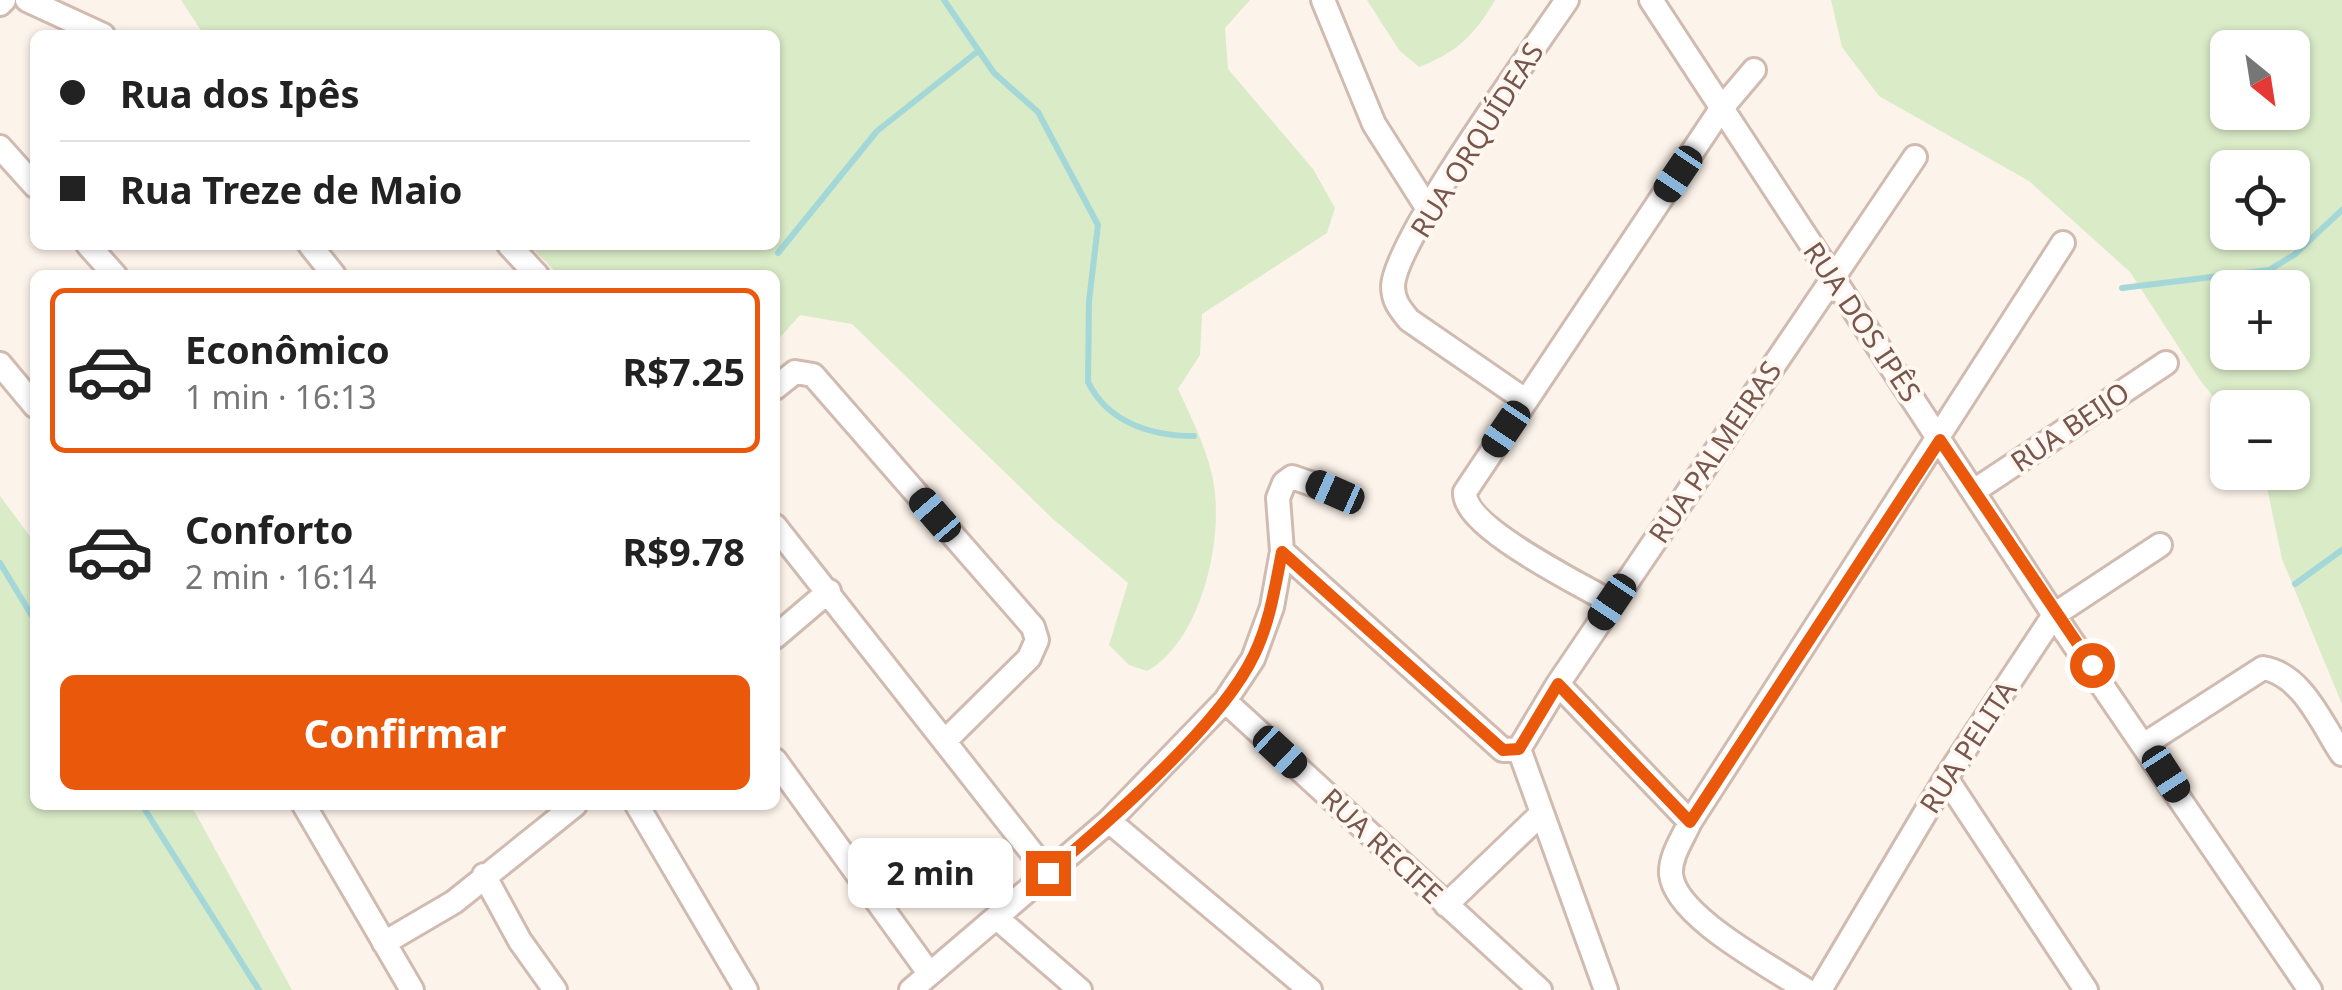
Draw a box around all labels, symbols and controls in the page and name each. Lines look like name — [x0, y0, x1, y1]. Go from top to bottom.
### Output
north arrow — [2210, 30, 2310, 130]
map controls — [2210, 30, 2310, 490]
street label: RUA ORQUÍDEAS — [1401, 35, 1551, 244]
text: Rua dos Ipês — [120, 67, 360, 119]
car — [1649, 141, 1707, 207]
button: locate — [2210, 150, 2310, 250]
text: Rua Treze de Maio — [120, 163, 462, 215]
street label: RUA DOS IPÊS — [1795, 234, 1930, 409]
button: + — [2210, 270, 2310, 370]
text: Econômico — [185, 323, 390, 375]
icon: car — [65, 326, 155, 416]
text: R$7.25 — [622, 345, 745, 397]
street label: RUA PALMEIRAS — [1639, 353, 1789, 550]
street label: RUA BEIJO — [2003, 373, 2136, 480]
text: 1 min · 16:13 — [185, 375, 377, 418]
button: − — [2210, 390, 2310, 490]
car — [1477, 396, 1535, 462]
car — [1301, 466, 1369, 518]
car — [904, 483, 966, 547]
text: Conforto — [185, 503, 354, 555]
icon: car — [65, 506, 155, 596]
text: R$9.78 — [622, 525, 745, 577]
text: 2 min · 16:14 — [185, 555, 377, 598]
car — [1583, 569, 1641, 635]
route start — [2070, 643, 2115, 688]
street label: RUA PELITA — [1910, 673, 2024, 820]
button: Confirmar — [60, 675, 750, 790]
car — [1248, 721, 1312, 783]
car — [2137, 741, 2195, 807]
street label: RUA RECIFE — [1314, 779, 1452, 911]
callout: 2 min — [848, 838, 1013, 908]
text: 2 min — [886, 851, 975, 894]
route end — [1026, 851, 1071, 896]

